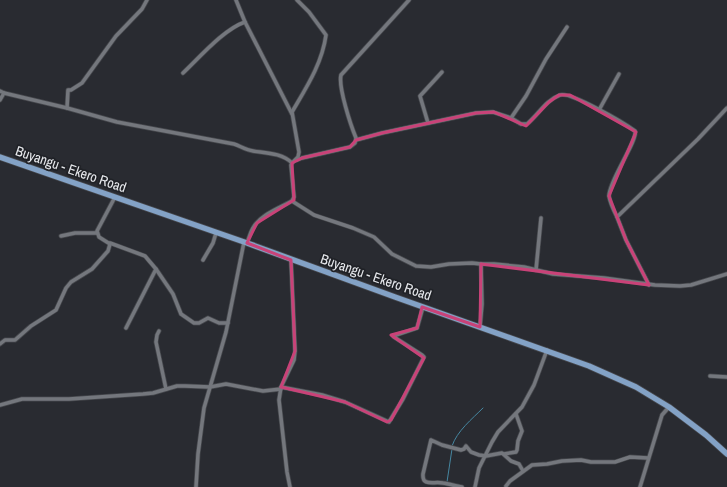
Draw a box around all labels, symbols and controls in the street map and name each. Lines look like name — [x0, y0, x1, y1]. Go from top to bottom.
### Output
street label: Buyangu - Ekero Road — [13, 142, 129, 196]
street label: Buyangu - Ekero Road — [318, 250, 434, 304]

